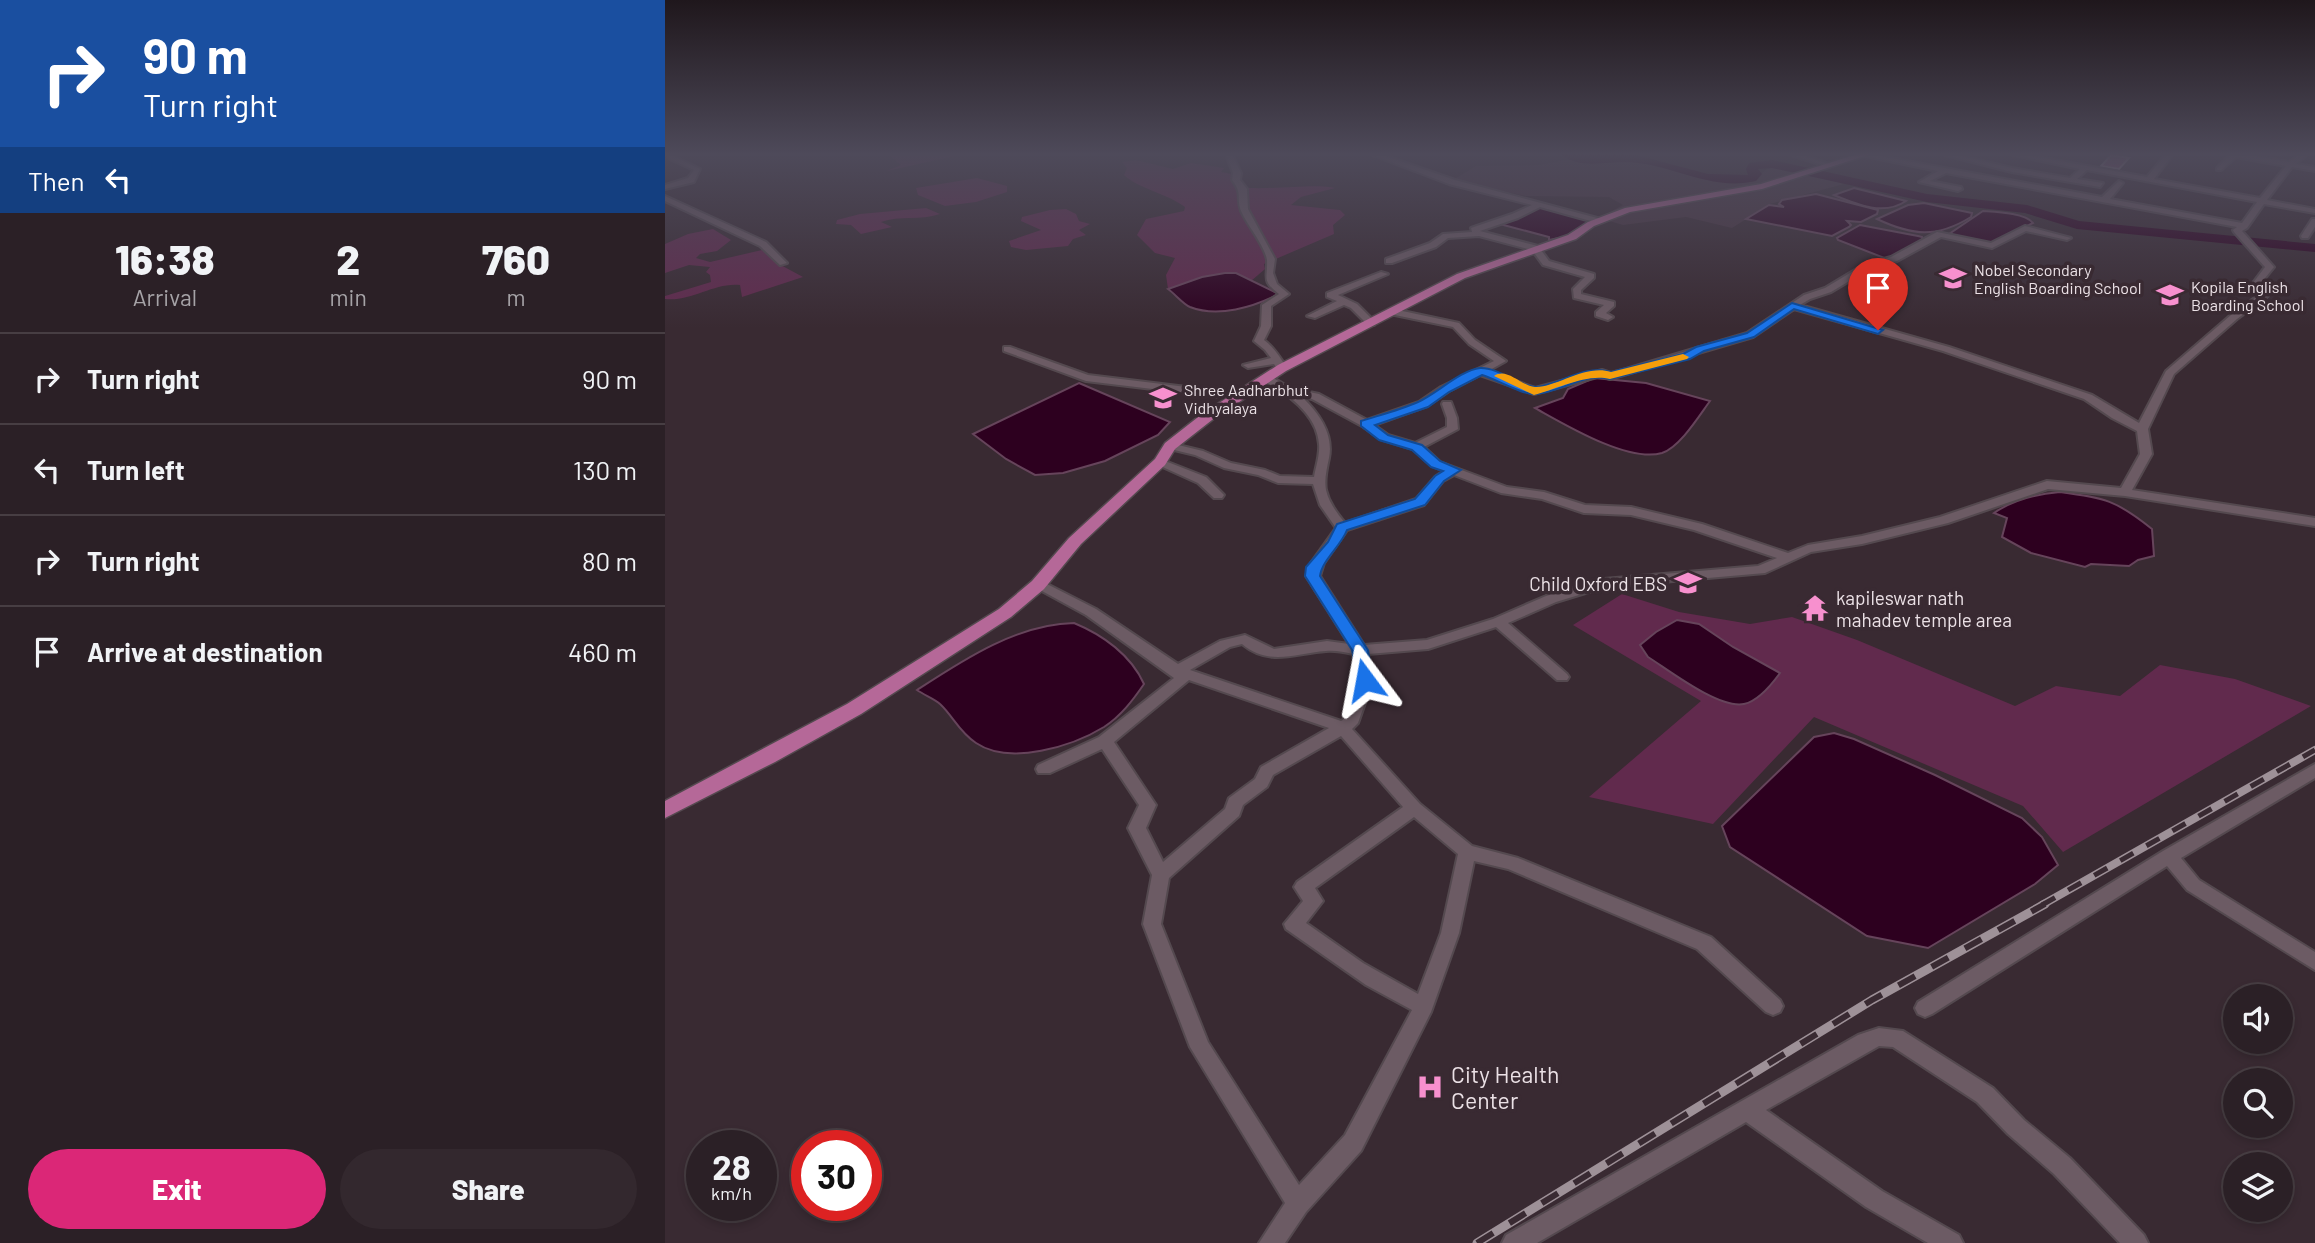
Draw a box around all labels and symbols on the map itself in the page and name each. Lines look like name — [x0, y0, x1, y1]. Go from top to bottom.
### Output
pin — [1848, 258, 1908, 330]
place label: Nobel Secondary English Boarding School — [1974, 260, 2141, 297]
school or university icon: Nobel Secondary English Boarding School — [1938, 263, 1968, 293]
place label: Kopila English Boarding School — [2191, 277, 2304, 314]
school or university icon: Kopila English Boarding School — [2155, 280, 2185, 310]
place label: Shree Aadharbhut Vidhyalaya — [1184, 380, 1309, 417]
school or university icon: Shree Aadharbhut Vidhyalaya — [1148, 383, 1178, 413]
school or university icon: Child Oxford EBS — [1673, 568, 1703, 598]
place label: Child Oxford EBS — [1529, 572, 1667, 595]
place label: kapileswar nath mahadev temple area — [1836, 586, 2012, 631]
temple icon: kapileswar nath mahadev temple area — [1800, 593, 1830, 623]
position arrow — [1328, 643, 1402, 717]
place label: City Health Center — [1451, 1060, 1559, 1114]
hospital icon: City Health Center — [1415, 1072, 1445, 1102]
speed limit sign: 30 — [791, 1130, 882, 1221]

